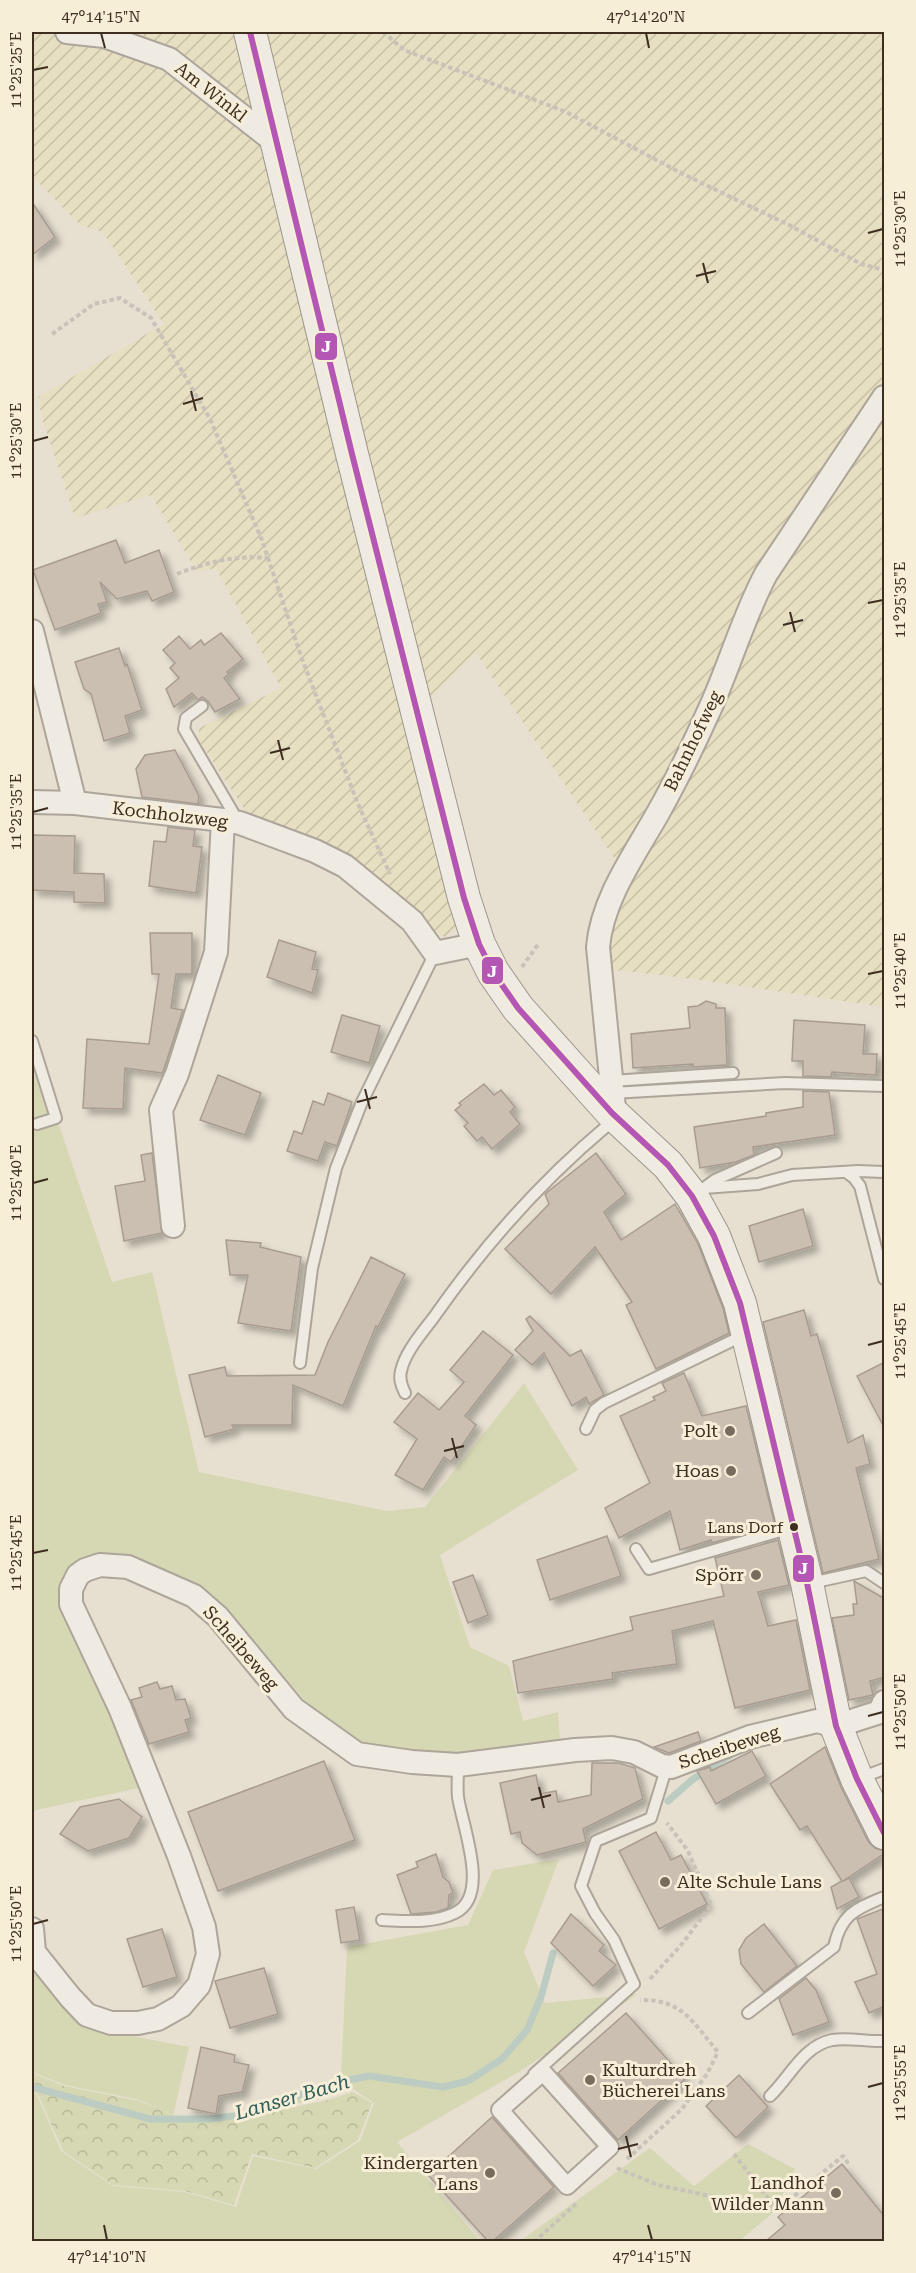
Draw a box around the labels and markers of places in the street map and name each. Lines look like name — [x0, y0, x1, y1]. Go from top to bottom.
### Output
place label: Polt — [683, 1420, 718, 1441]
marker: Polt — [723, 1424, 737, 1438]
place label: Hoas — [675, 1460, 719, 1481]
marker: Hoas — [724, 1464, 738, 1478]
place label: Lans Dorf — [707, 1518, 784, 1537]
marker: Lans Dorf — [788, 1521, 800, 1533]
place label: Spörr — [695, 1564, 744, 1585]
marker: Spörr — [749, 1568, 763, 1582]
place label: Alte Schule Lans — [677, 1871, 822, 1892]
marker: Alte Schule Lans — [658, 1875, 672, 1889]
place label: Kulturdreh Bücherei Lans — [602, 2059, 725, 2101]
marker: Kulturdreh Bücherei Lans — [583, 2073, 597, 2087]
place label: Kindergarten Lans — [364, 2152, 478, 2194]
marker: Kindergarten Lans — [483, 2166, 497, 2180]
place label: Landhof Wilder Mann — [711, 2172, 825, 2214]
marker: Landhof Wilder Mann — [829, 2186, 843, 2200]

